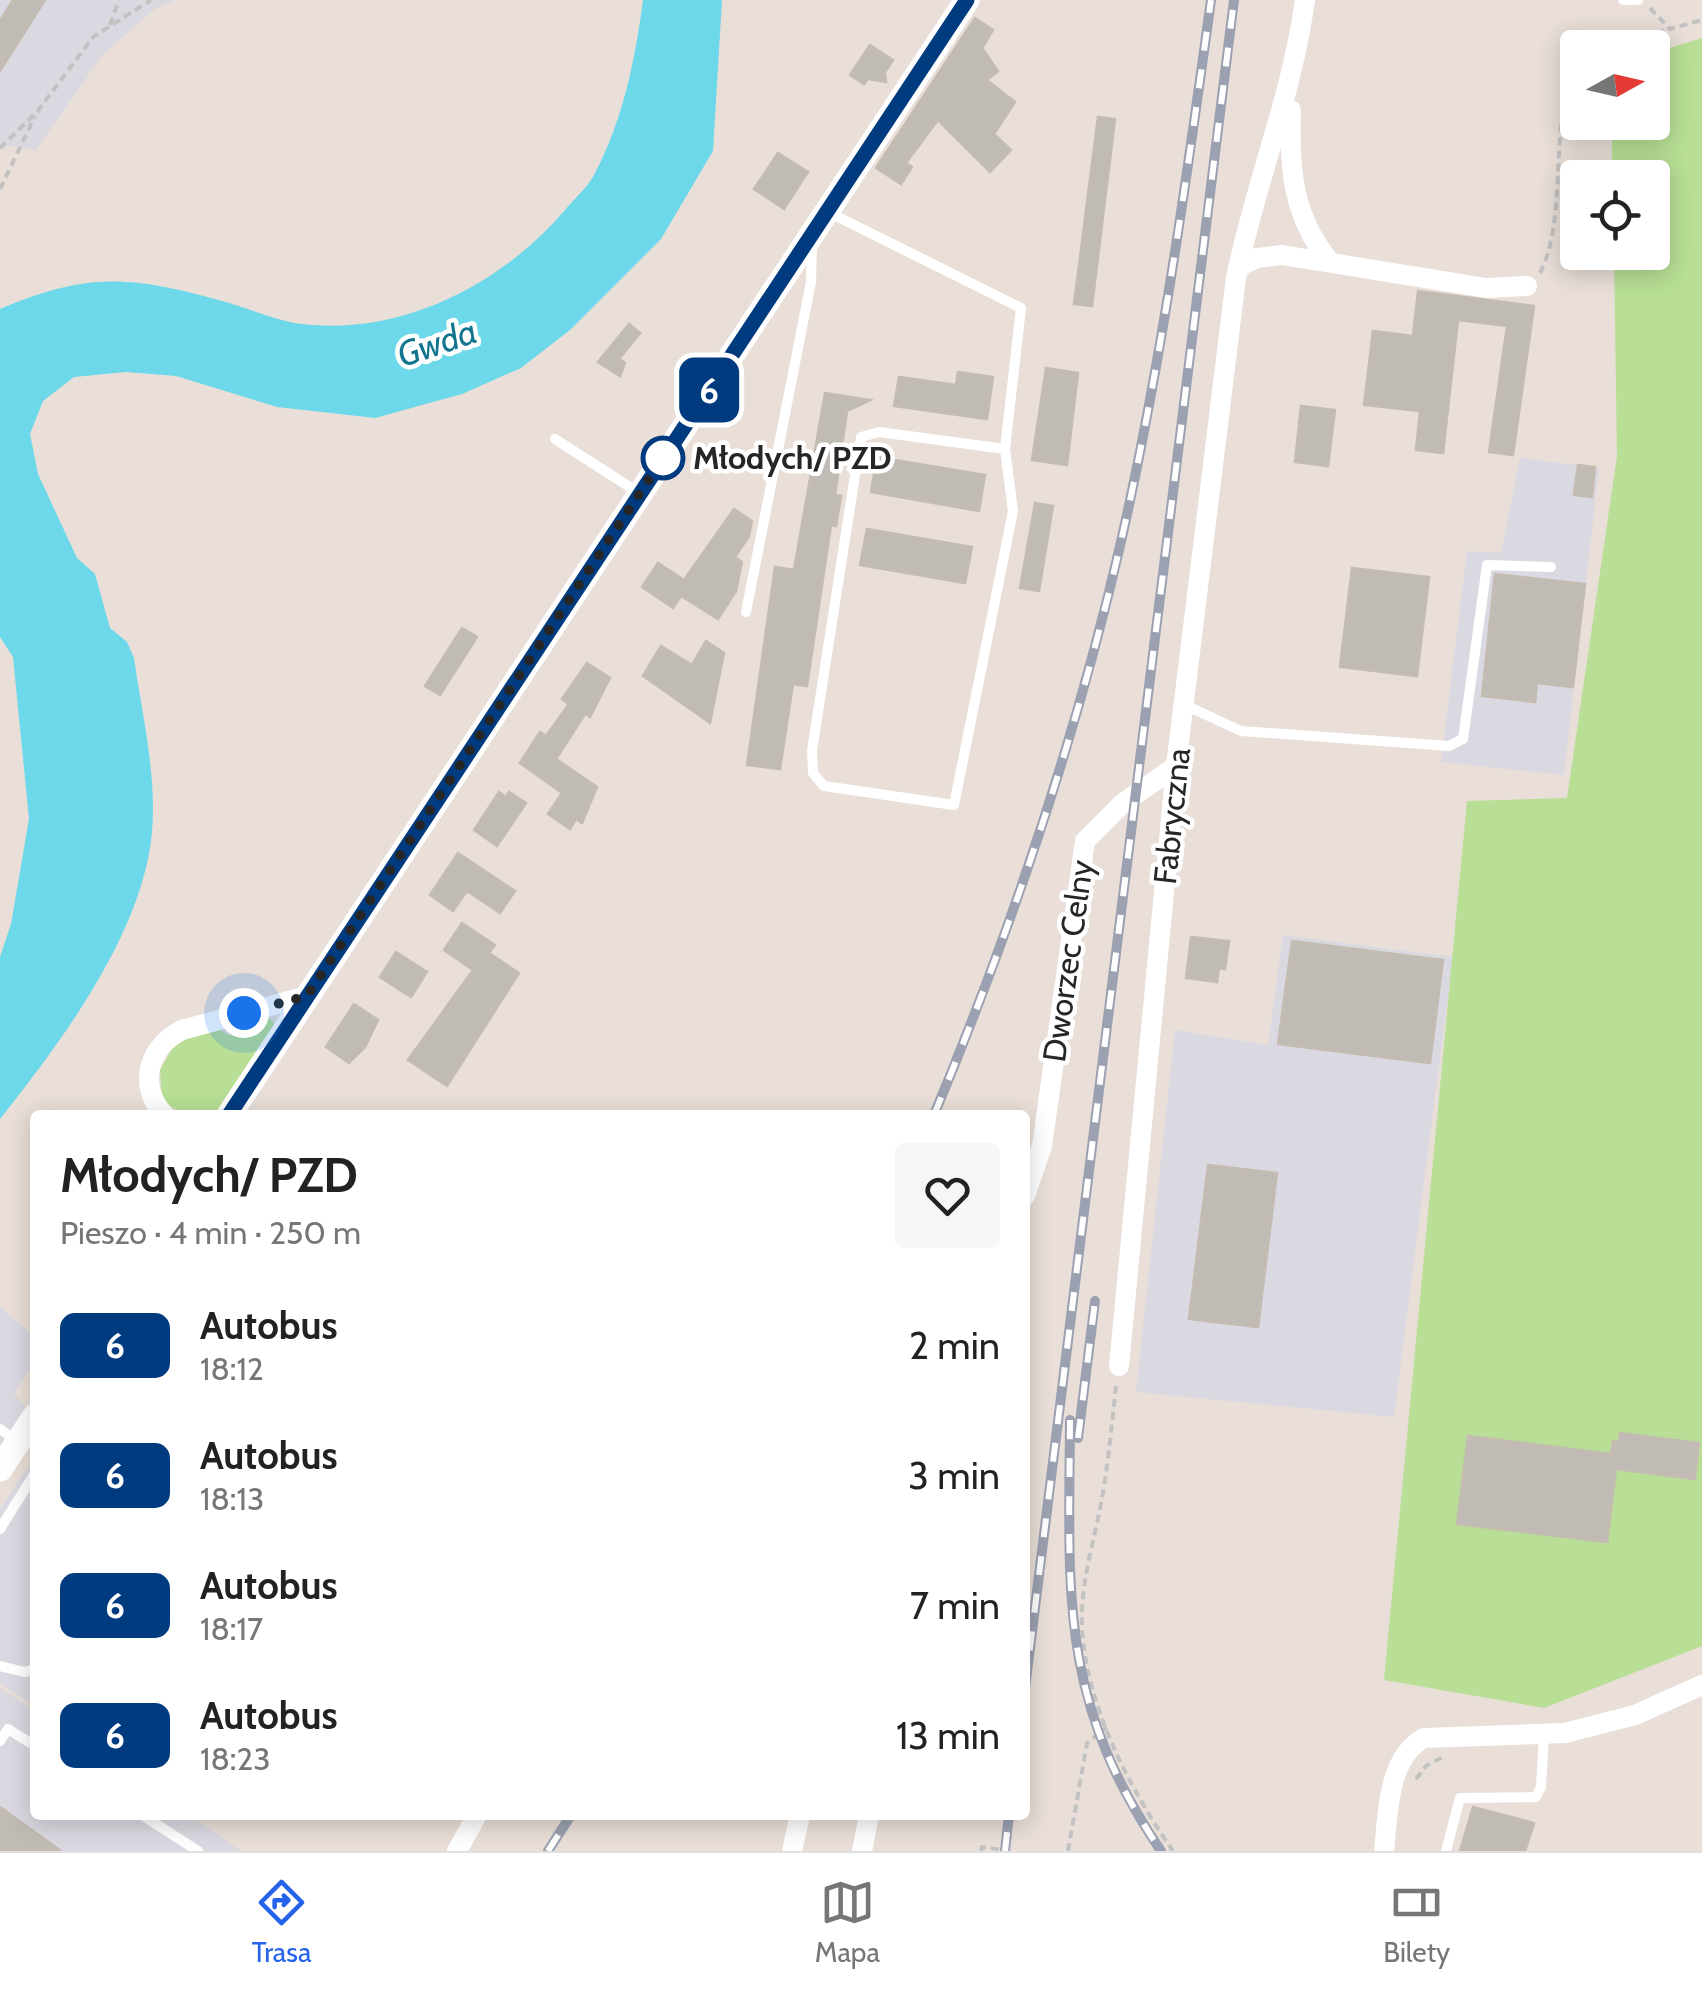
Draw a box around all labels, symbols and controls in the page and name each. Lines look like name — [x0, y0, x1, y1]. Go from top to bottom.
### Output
north arrow — [1560, 30, 1670, 140]
map controls — [1560, 30, 1670, 270]
button: locate — [1560, 160, 1670, 270]
water label: Gwda — [391, 309, 482, 376]
line badge: 6 — [676, 358, 742, 422]
text: 6 — [699, 369, 719, 412]
marker: Młodych/ PZD — [642, 437, 684, 479]
place label: Młodych/ PZD — [693, 438, 892, 477]
street label: Fabryczna — [1145, 745, 1198, 886]
street label: Dworzec Celny — [1034, 857, 1101, 1064]
your location — [219, 988, 269, 1038]
button: heart — [895, 1143, 1000, 1248]
text: Młodych/ PZD — [60, 1146, 358, 1204]
text: Pieszo · 4 min · 250 m — [60, 1213, 361, 1252]
text: Autobus — [200, 1302, 338, 1349]
text: 2 min — [909, 1322, 1000, 1369]
text: 6 — [105, 1324, 125, 1367]
text: 18:12 — [200, 1349, 264, 1388]
text: Autobus — [200, 1432, 338, 1479]
text: 3 min — [908, 1452, 1000, 1499]
text: 6 — [105, 1454, 125, 1497]
text: 18:13 — [200, 1479, 264, 1518]
text: Autobus — [200, 1562, 338, 1609]
text: 7 min — [910, 1582, 1000, 1629]
text: 6 — [105, 1584, 125, 1627]
text: 18:17 — [200, 1609, 263, 1648]
text: Autobus — [200, 1692, 338, 1739]
text: 13 min — [896, 1712, 1000, 1759]
text: 6 — [105, 1714, 125, 1757]
text: 18:23 — [200, 1739, 271, 1778]
tab: Trasa — [252, 1875, 311, 1969]
tab: Mapa — [815, 1875, 880, 1969]
tab: Bilety — [1383, 1875, 1450, 1969]

